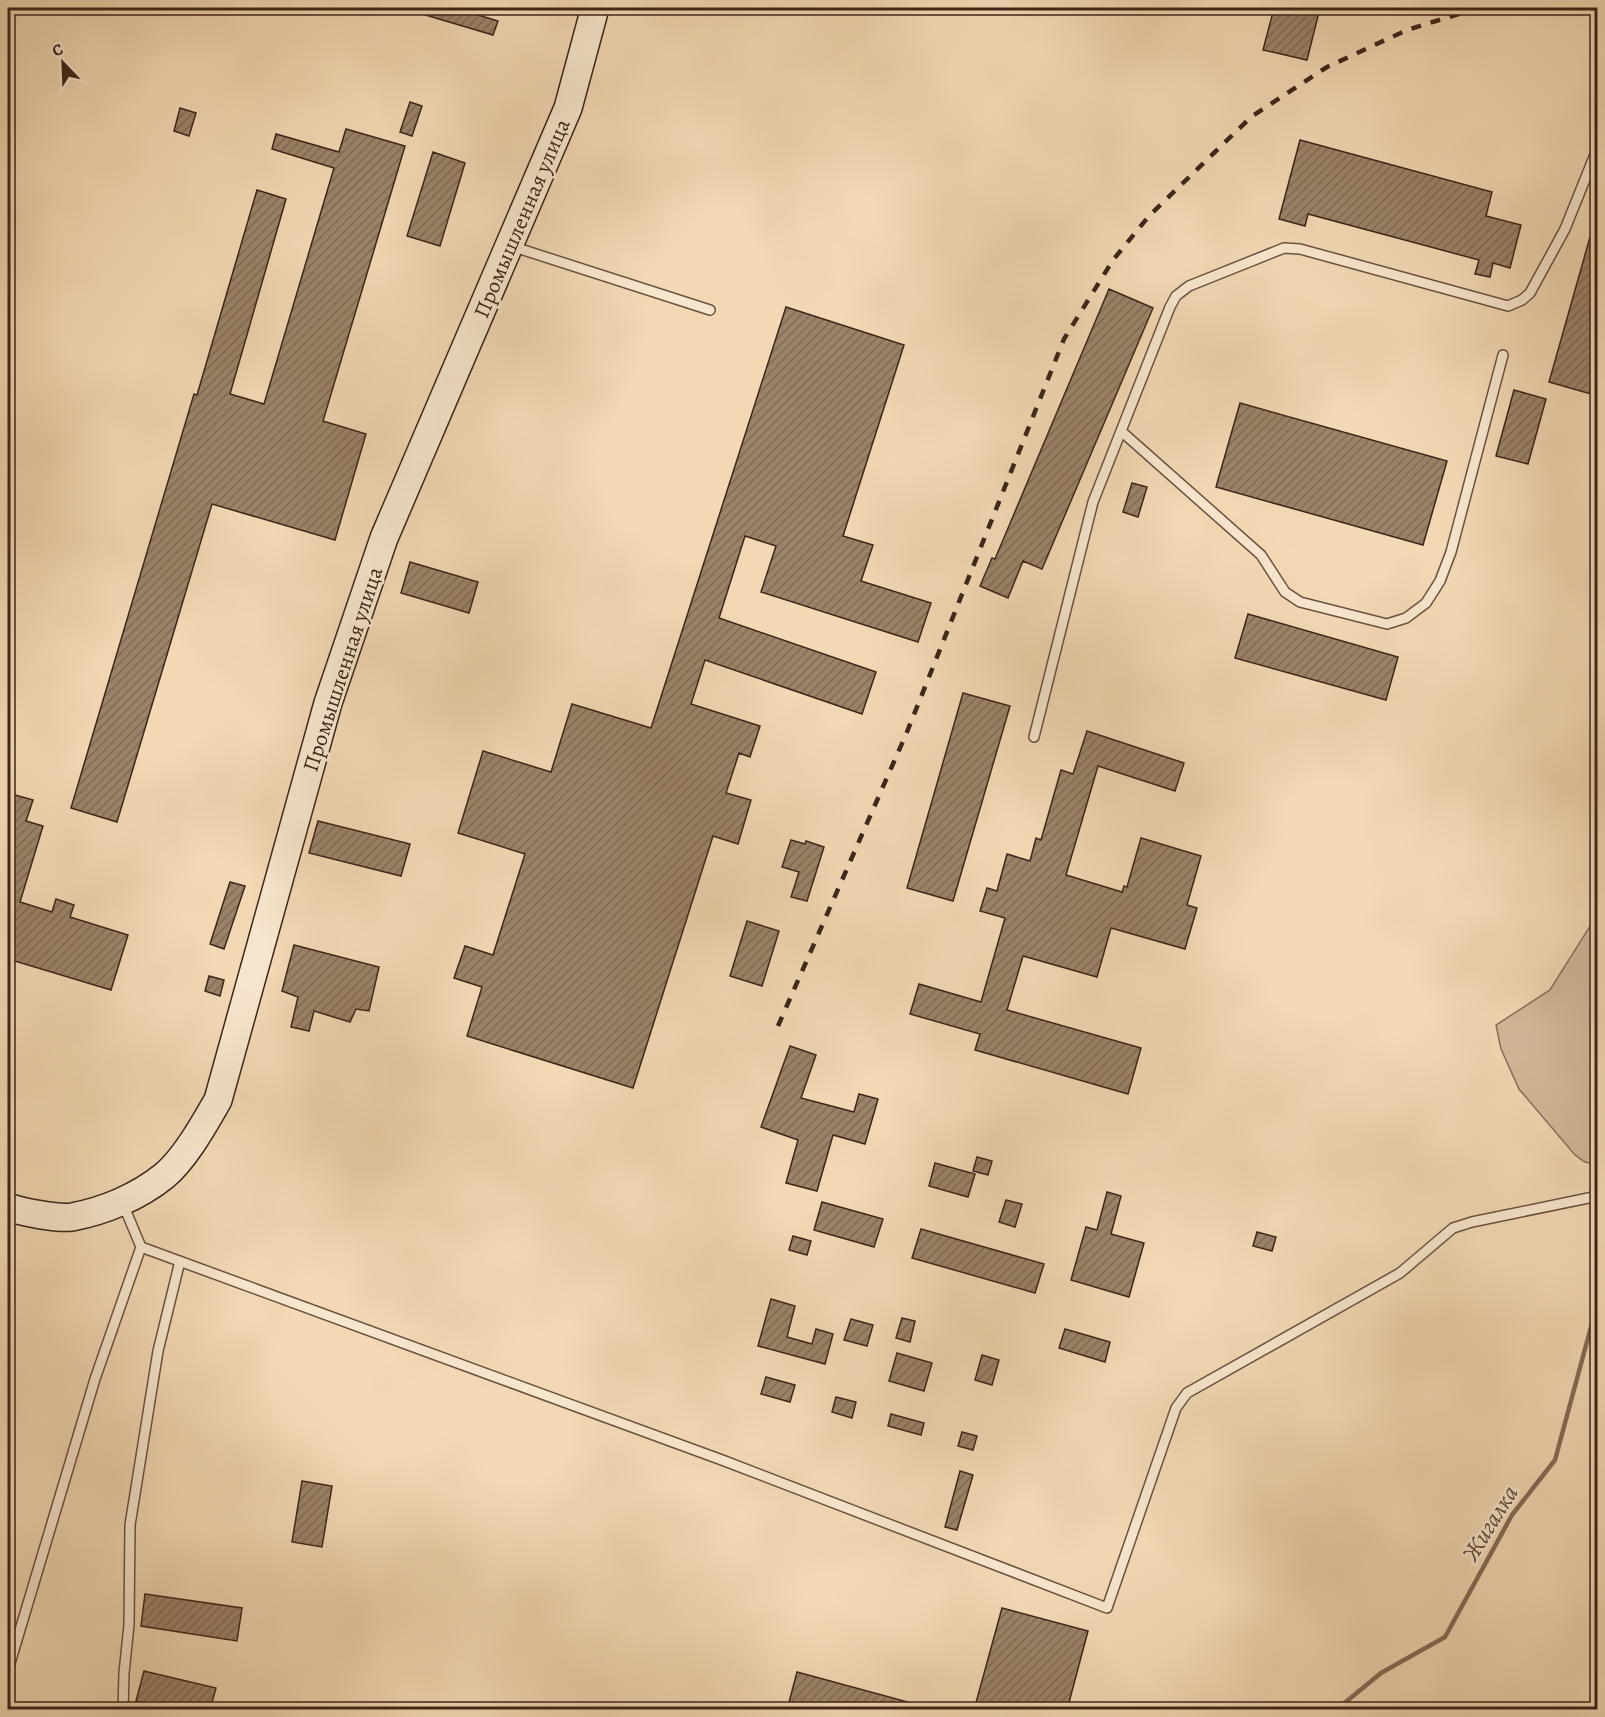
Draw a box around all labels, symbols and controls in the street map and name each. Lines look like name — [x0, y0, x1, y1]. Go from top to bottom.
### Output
north arrow — [33, 33, 93, 93]
text: С — [49, 38, 66, 62]
street label: Промышленная улица — [466, 113, 578, 323]
street label: Промышленная улица — [296, 562, 390, 776]
water label: Жигалка — [1454, 1479, 1526, 1568]

